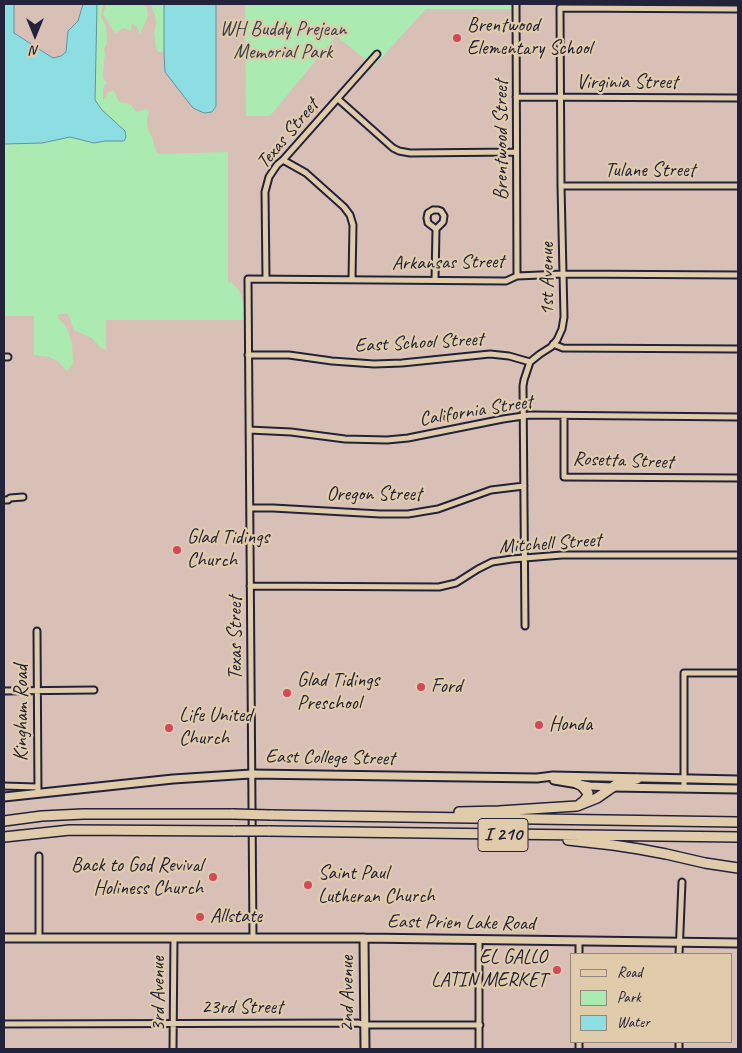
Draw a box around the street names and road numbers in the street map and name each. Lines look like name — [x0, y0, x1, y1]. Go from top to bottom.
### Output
street label: Virginia Street — [576, 71, 678, 95]
street label: Brentwood Street — [490, 80, 514, 200]
street label: Texas Street — [252, 94, 324, 174]
street label: Tulane Street — [605, 159, 695, 183]
street label: 1st Avenue — [536, 242, 560, 316]
street label: Arkansas Street — [392, 250, 504, 276]
street label: East School Street — [354, 328, 484, 358]
street label: California Street — [418, 390, 534, 432]
street label: Rosetta Street — [572, 447, 674, 475]
street label: Oregon Street — [326, 483, 422, 507]
street label: Mitchell Street — [498, 528, 602, 560]
street label: Texas Street — [224, 596, 248, 680]
street label: Kingham Road — [10, 665, 34, 761]
street label: East College Street — [265, 745, 395, 771]
road number: I 210 — [478, 818, 528, 852]
street label: East Prien Lake Road — [387, 910, 535, 936]
street label: 2nd Avenue — [336, 956, 360, 1032]
street label: 3rd Avenue — [147, 957, 171, 1031]
street label: 23rd Street — [201, 996, 283, 1020]

